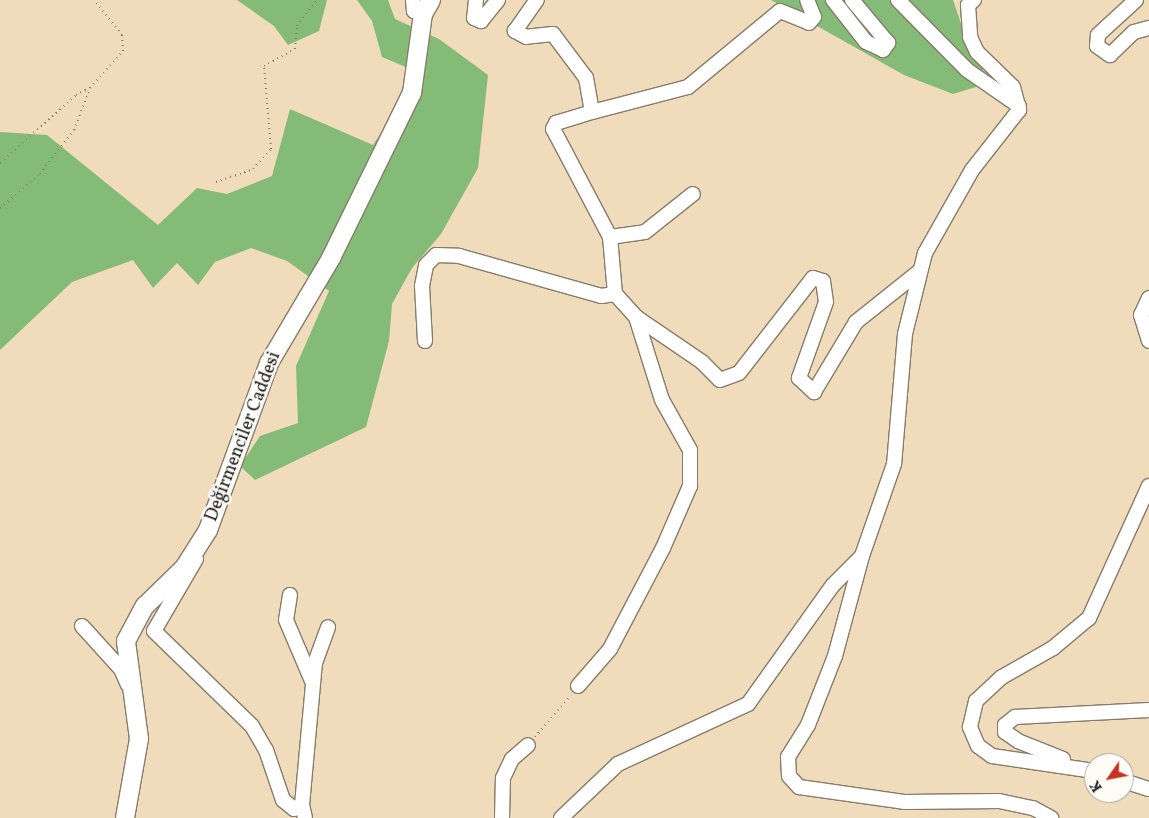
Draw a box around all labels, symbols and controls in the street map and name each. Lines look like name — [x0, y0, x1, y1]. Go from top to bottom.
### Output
street label: Değirmenciler Caddesi — [202, 349, 286, 525]
north arrow — [1084, 753, 1134, 803]
text: K — [1086, 776, 1108, 795]

